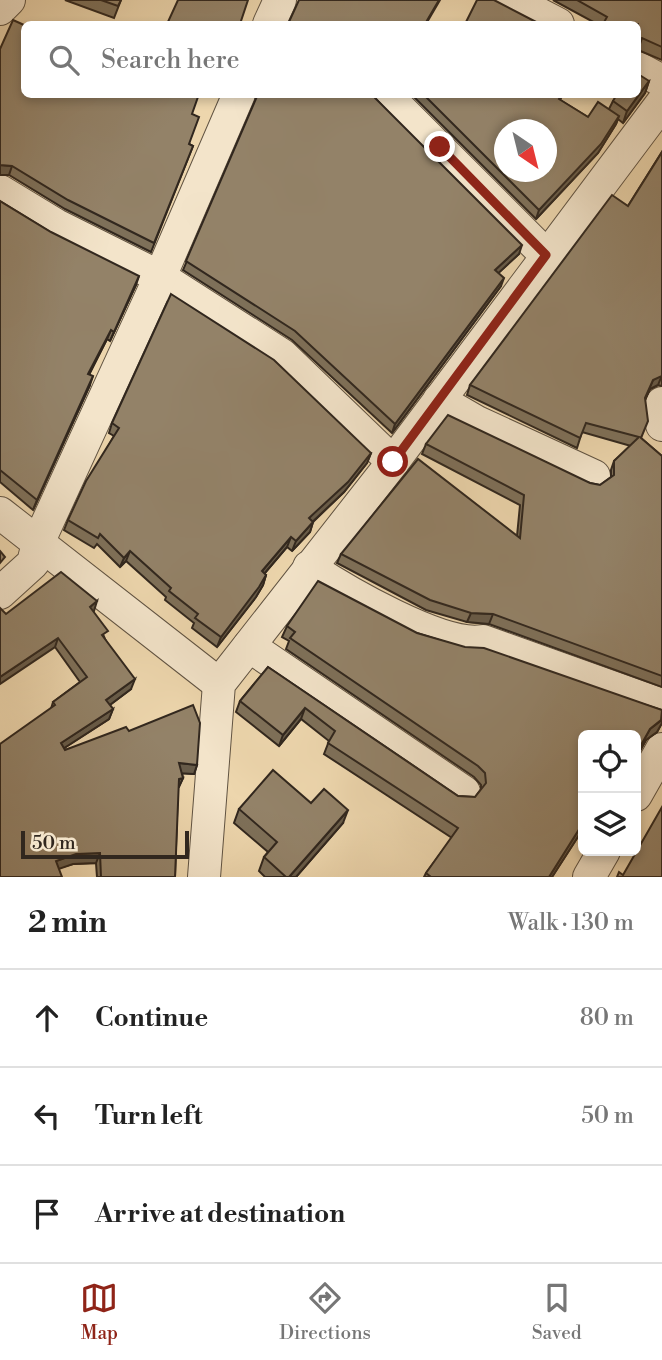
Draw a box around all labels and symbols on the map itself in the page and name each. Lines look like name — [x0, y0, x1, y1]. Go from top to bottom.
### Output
north arrow — [494, 119, 557, 182]
route end — [424, 131, 455, 162]
route start — [377, 446, 408, 477]
scale bar — [21, 828, 189, 860]

